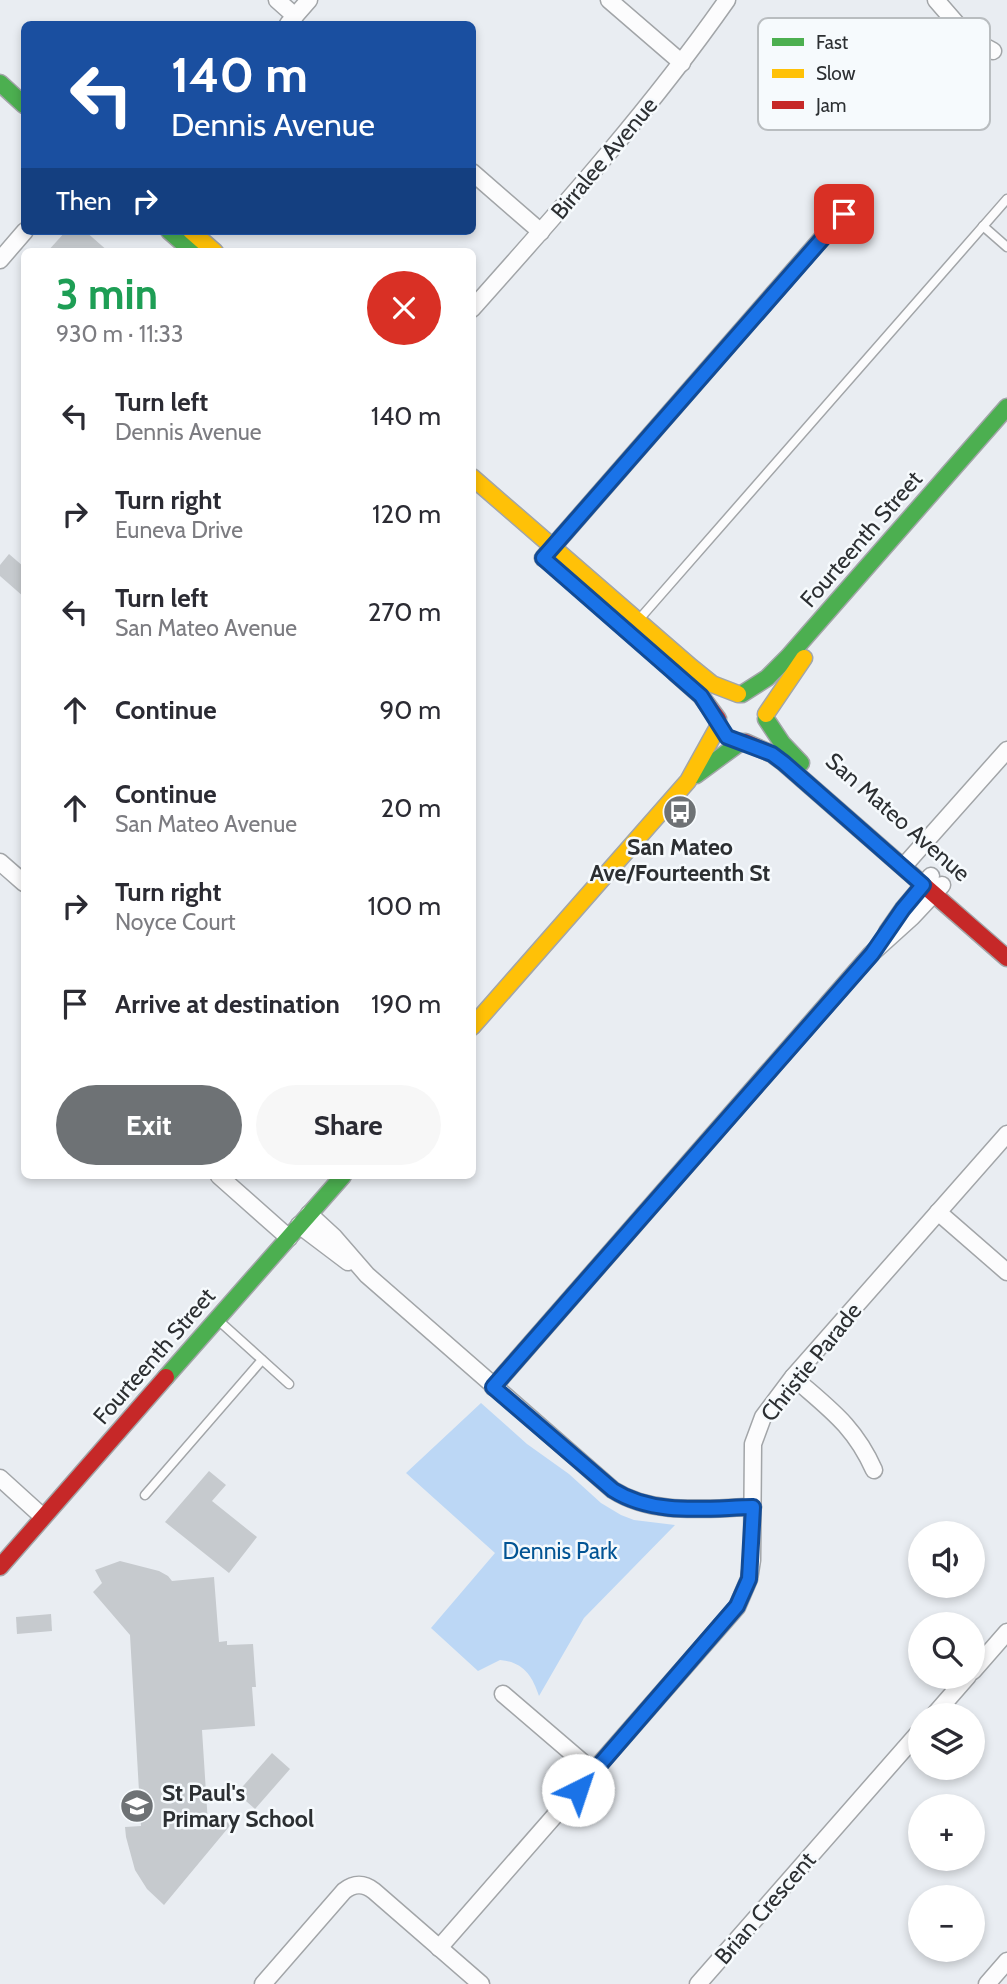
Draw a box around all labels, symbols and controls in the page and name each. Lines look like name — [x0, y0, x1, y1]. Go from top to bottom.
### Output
legend — [758, 18, 990, 130]
text: Fast — [816, 31, 849, 54]
text: 140 m — [171, 45, 308, 104]
icon: left — [56, 49, 147, 140]
text: Slow — [816, 62, 856, 85]
street label: Birralee Avenue — [545, 91, 663, 225]
text: Jam — [815, 94, 846, 117]
text: Dennis Avenue — [171, 105, 375, 144]
icon: right — [126, 182, 164, 220]
pin — [814, 184, 874, 244]
text: Then — [56, 185, 112, 217]
icon: arrive — [825, 195, 863, 233]
text: 3 min — [56, 268, 158, 320]
button: close — [367, 271, 441, 345]
text: 930 m · 11:33 — [56, 320, 183, 348]
text: Turn left — [115, 386, 208, 418]
icon: left — [56, 397, 94, 435]
text: 140 m — [371, 400, 441, 432]
text: Dennis Avenue — [115, 418, 262, 446]
street label: Fourteenth Street — [794, 465, 928, 613]
text: Turn right — [115, 484, 221, 516]
icon: right — [56, 495, 94, 533]
text: 120 m — [372, 498, 441, 530]
text: Euneva Drive — [115, 516, 243, 544]
text: Turn left — [115, 582, 208, 614]
icon: left — [56, 593, 94, 631]
text: 270 m — [368, 596, 441, 628]
text: San Mateo Avenue — [115, 614, 297, 642]
icon: ahead — [56, 691, 94, 729]
text: Continue — [115, 694, 217, 726]
text: 90 m — [379, 694, 441, 726]
street label: San Mateo Avenue — [820, 747, 976, 887]
text: Continue — [115, 778, 217, 810]
icon: ahead — [56, 789, 94, 827]
text: 20 m — [381, 792, 441, 824]
bus stop icon: San Mateo Ave/Fourteenth St — [661, 793, 699, 831]
text: San Mateo Avenue — [115, 810, 297, 838]
place label: San Mateo Ave/Fourteenth St — [590, 833, 770, 887]
text: Turn right — [115, 876, 221, 908]
icon: right — [56, 887, 94, 925]
text: 100 m — [368, 890, 441, 922]
text: Noyce Court — [115, 908, 235, 936]
icon: arrive — [56, 985, 94, 1023]
text: Arrive at destination — [115, 988, 340, 1020]
text: 190 m — [371, 988, 441, 1020]
button: Exit — [56, 1085, 242, 1165]
button: Share — [256, 1085, 441, 1165]
street label: Fourteenth Street — [87, 1282, 221, 1430]
street label: Christie Parade — [755, 1297, 867, 1427]
map controls — [908, 1521, 985, 1962]
button: sound — [908, 1521, 985, 1598]
park label: Dennis Park — [502, 1537, 618, 1565]
button: search — [908, 1612, 985, 1689]
button: layers — [908, 1703, 985, 1780]
position arrow — [541, 1753, 615, 1827]
place label: St Paul's Primary School — [162, 1779, 314, 1833]
school or university icon: St Paul's Primary School — [118, 1787, 156, 1825]
button: + — [908, 1794, 985, 1871]
street label: Brian Crescent — [709, 1846, 822, 1970]
button: − — [908, 1885, 985, 1962]

